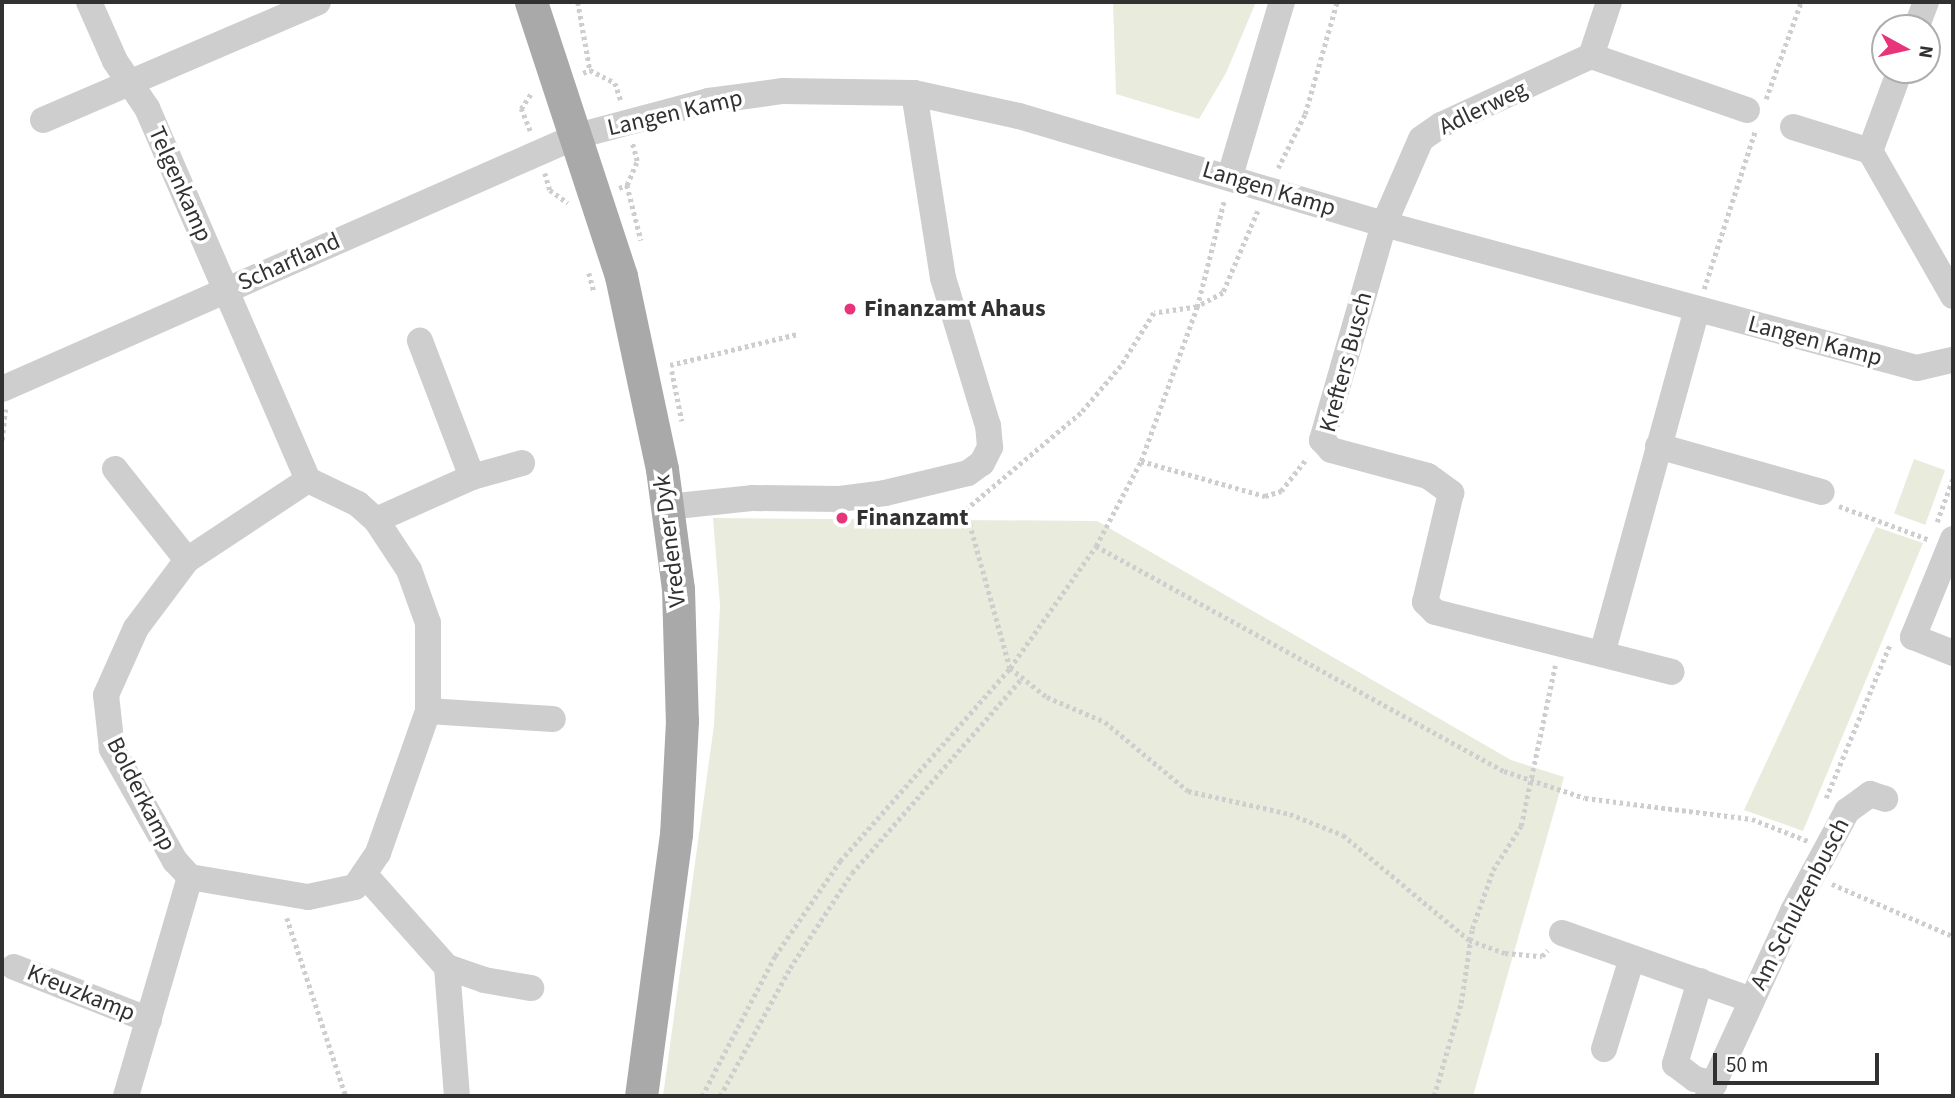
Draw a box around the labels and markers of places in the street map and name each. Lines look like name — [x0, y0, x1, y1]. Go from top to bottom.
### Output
place label: Finanzamt Ahaus — [864, 295, 1046, 323]
marker: Finanzamt Ahaus — [842, 301, 858, 317]
place label: Finanzamt — [856, 504, 968, 532]
marker: Finanzamt — [834, 510, 850, 526]

